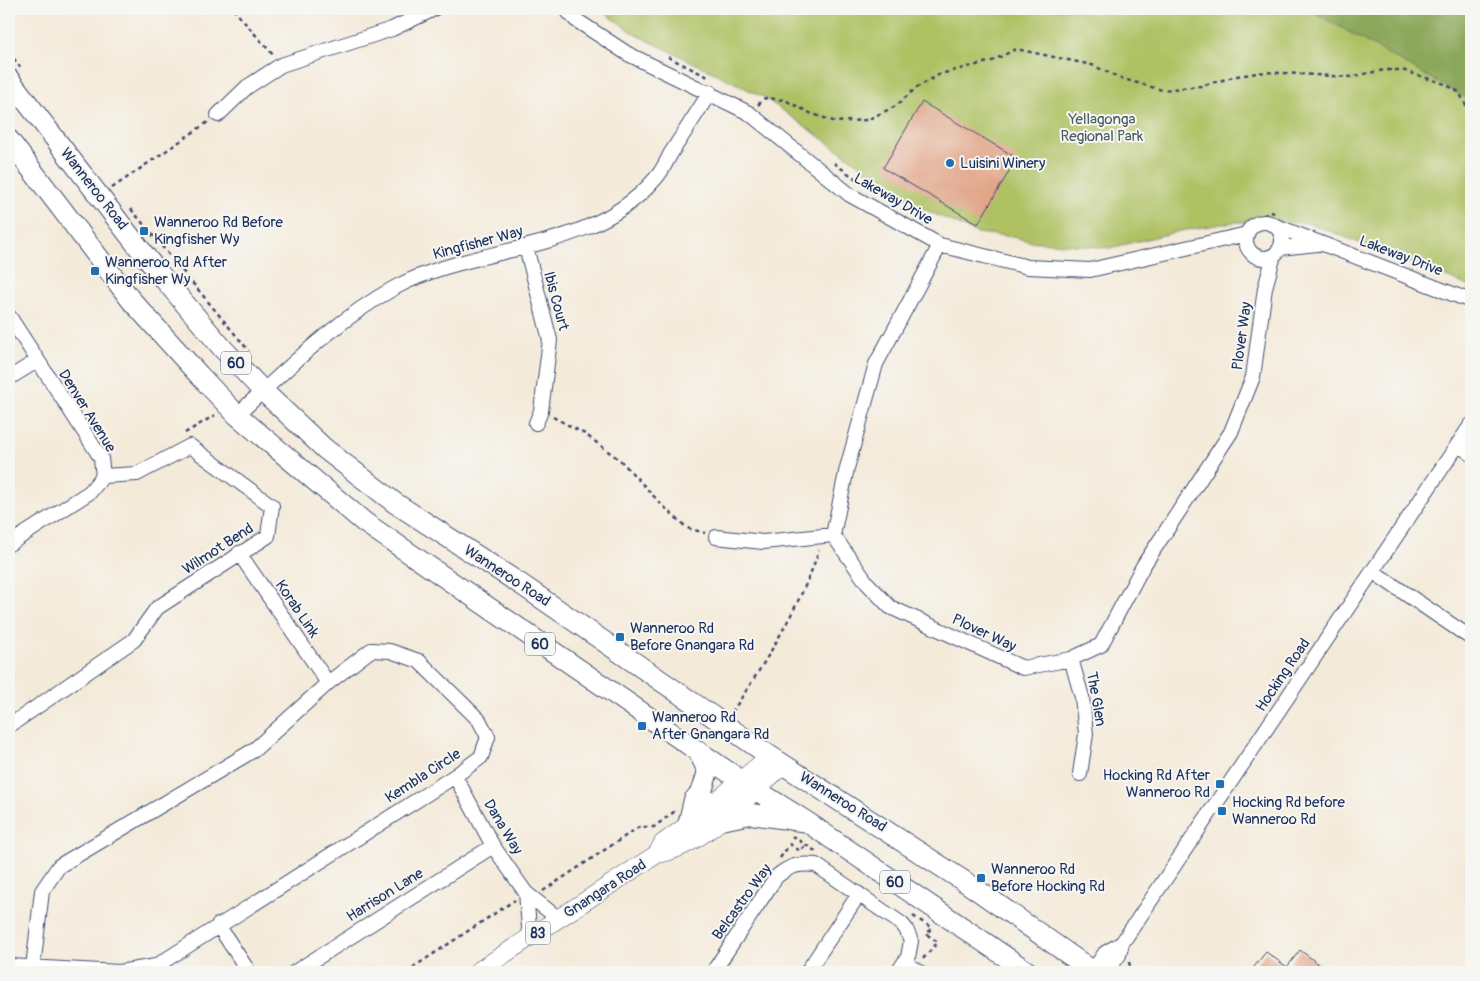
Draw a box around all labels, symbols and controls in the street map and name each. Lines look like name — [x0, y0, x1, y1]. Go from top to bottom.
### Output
park label: Yellagonga Regional Park — [1061, 110, 1144, 146]
street label: Wanneroo Road — [56, 144, 132, 234]
place label: Luisini Winery — [960, 154, 1046, 173]
marker: Luisini Winery — [944, 157, 956, 169]
street label: Lakeway Drive — [850, 169, 936, 229]
place label: Wanneroo Rd Before Kingfisher Wy — [154, 213, 284, 249]
street label: Kingfisher Way — [431, 222, 526, 264]
marker: Wanneroo Rd Before Kingfisher Wy — [138, 225, 150, 237]
street label: Lakeway Drive — [1357, 231, 1446, 281]
place label: Wanneroo Rd After Kingfisher Wy — [105, 253, 228, 289]
marker: Wanneroo Rd After Kingfisher Wy — [89, 265, 101, 277]
street label: Ibis Court — [539, 269, 573, 334]
street label: Plover Way — [1228, 300, 1256, 371]
road number: 60 — [221, 352, 251, 374]
street label: Denver Avenue — [54, 366, 120, 456]
street label: Wilmot Bend — [179, 519, 257, 579]
street label: Wanneroo Road — [460, 541, 554, 611]
street label: Korab Link — [271, 576, 324, 642]
street label: Plover Way — [949, 610, 1020, 656]
place label: Wanneroo Rd Before Gnangara Rd — [630, 619, 754, 655]
marker: Wanneroo Rd Before Gnangara Rd — [614, 631, 626, 643]
road number: 60 — [525, 633, 555, 656]
street label: Hocking Road — [1252, 635, 1314, 715]
street label: The Glen — [1082, 670, 1110, 728]
place label: Wanneroo Rd After Gnangara Rd — [652, 708, 769, 744]
marker: Wanneroo Rd After Gnangara Rd — [636, 720, 648, 732]
street label: Kembla Circle — [381, 744, 465, 808]
place label: Hocking Rd After Wanneroo Rd — [1103, 766, 1211, 802]
street label: Wanneroo Road — [796, 768, 890, 836]
marker: Hocking Rd After Wanneroo Rd — [1214, 778, 1226, 790]
place label: Hocking Rd before Wanneroo Rd — [1232, 793, 1346, 829]
street label: Dana Way — [479, 796, 527, 858]
marker: Hocking Rd before Wanneroo Rd — [1216, 805, 1228, 817]
street label: Gnangara Road — [560, 855, 650, 923]
street label: Belcastro Way — [708, 860, 776, 944]
place label: Wanneroo Rd Before Hocking Rd — [991, 860, 1105, 896]
street label: Harrison Lane — [343, 864, 427, 926]
road number: 60 — [880, 870, 910, 894]
marker: Wanneroo Rd Before Hocking Rd — [975, 872, 987, 884]
road number: 83 — [526, 921, 550, 944]

